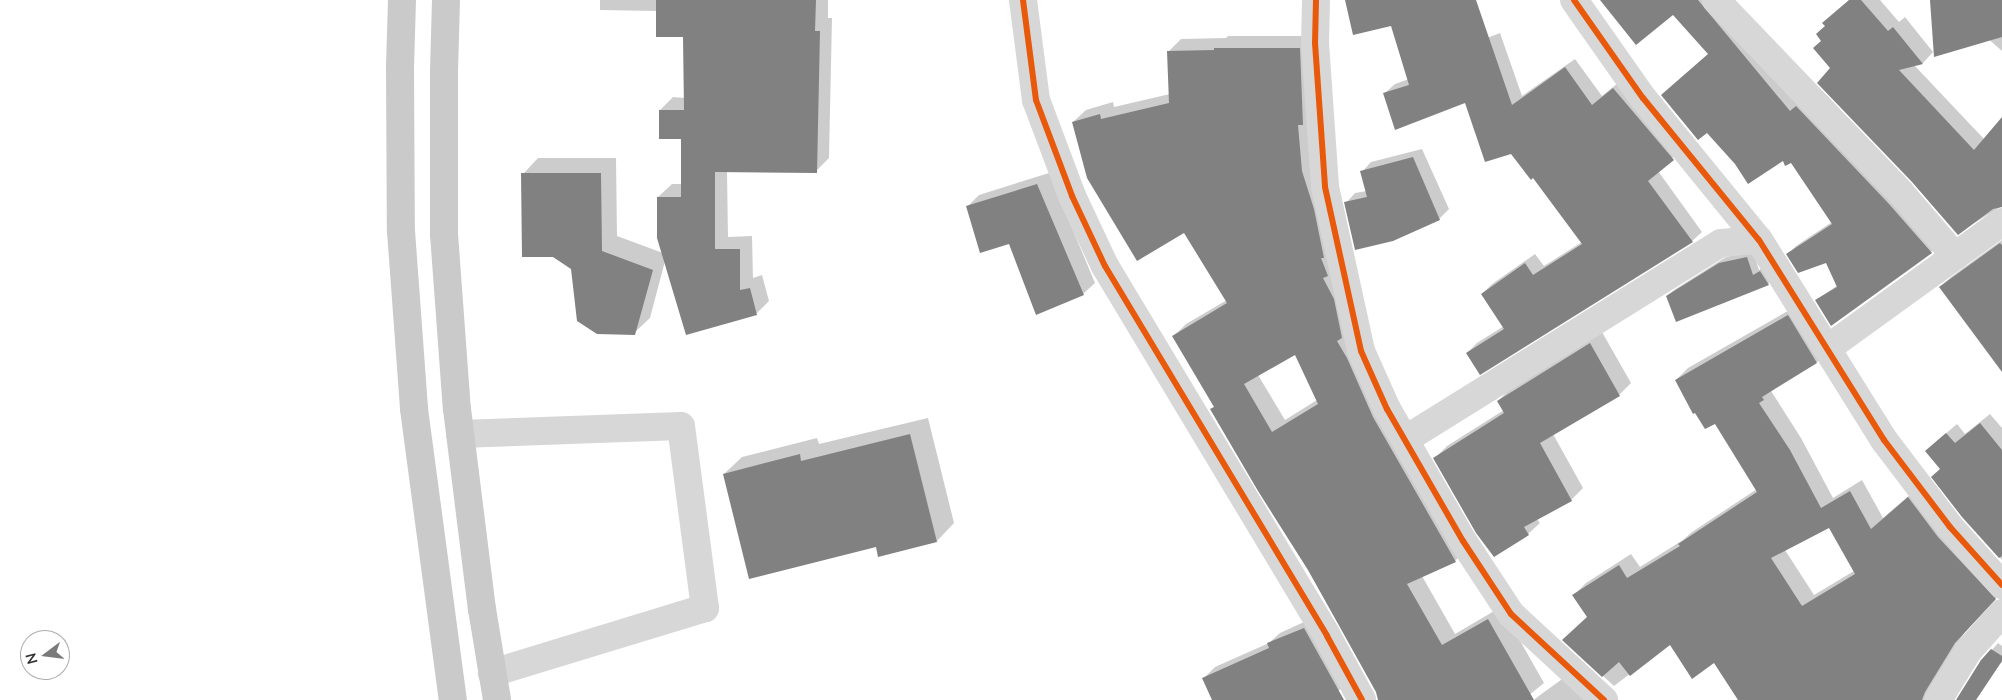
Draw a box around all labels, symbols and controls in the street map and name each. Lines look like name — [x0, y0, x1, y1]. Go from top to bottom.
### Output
north arrow — [20, 630, 70, 680]
text: N — [21, 651, 41, 666]

